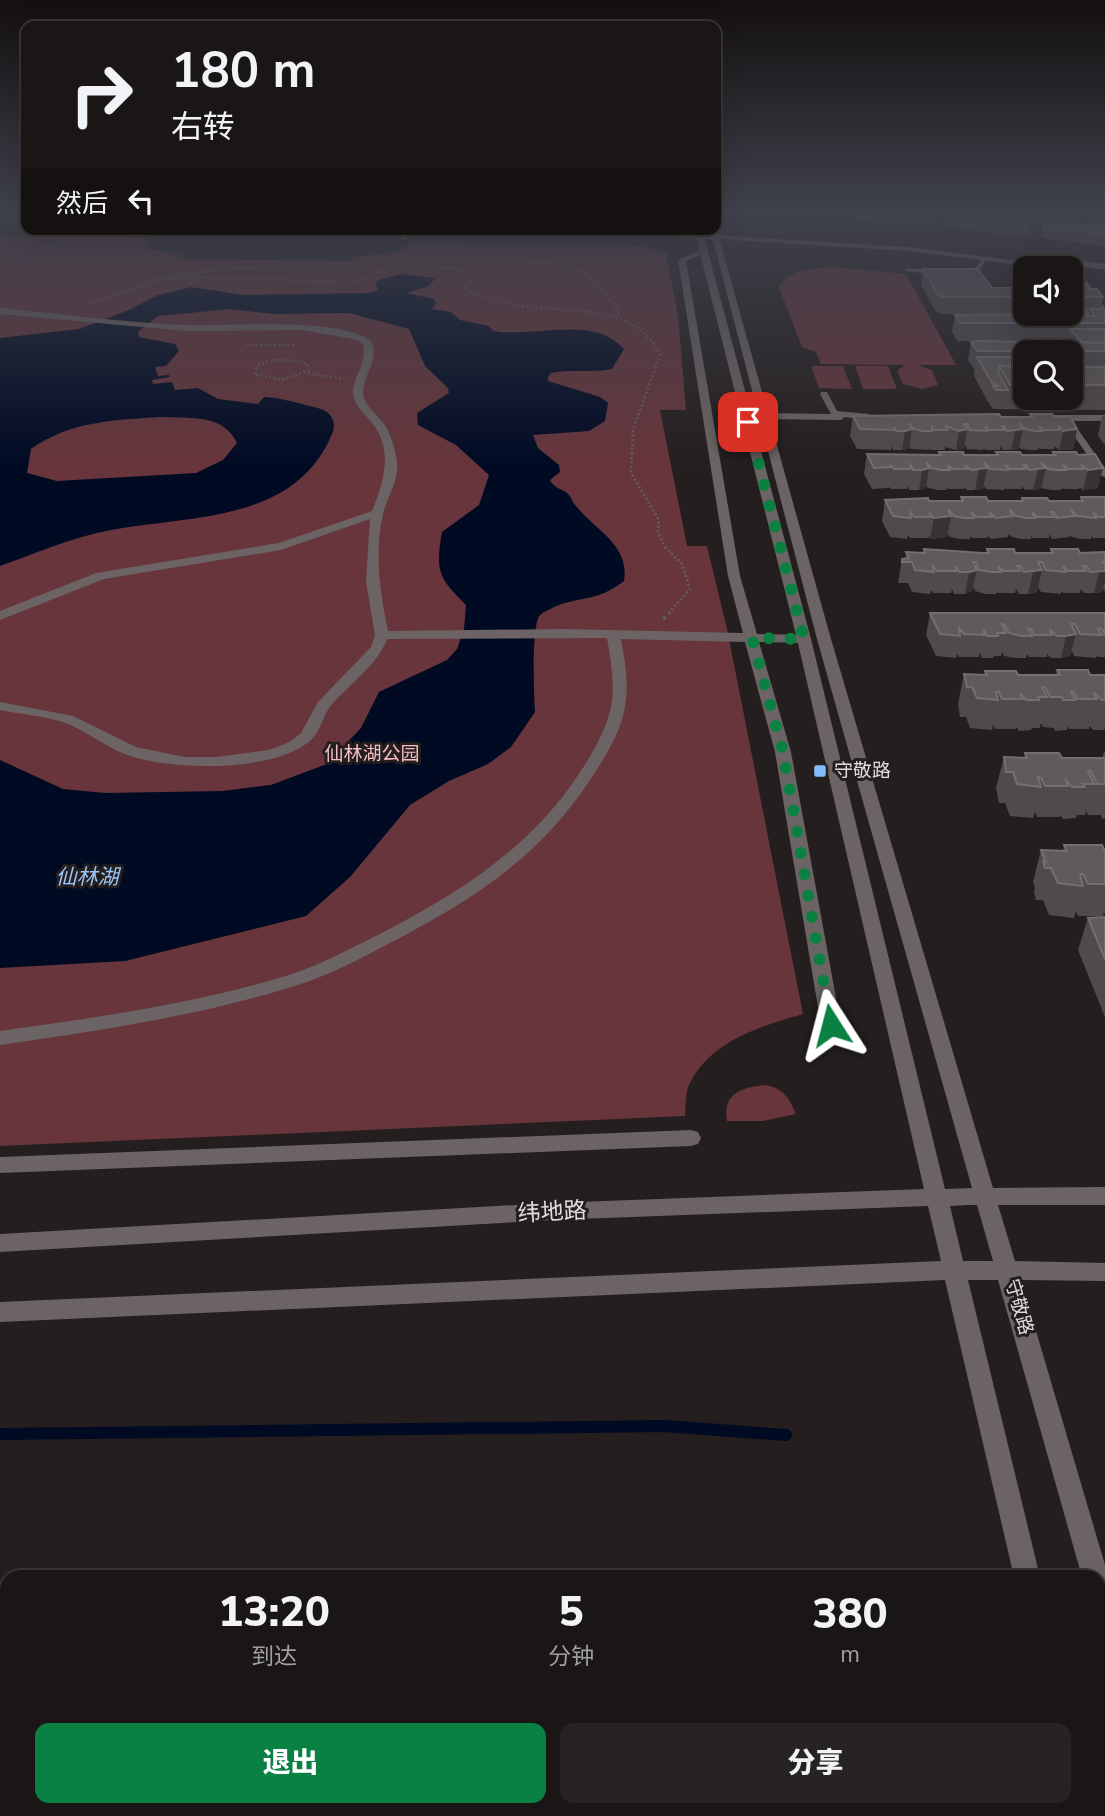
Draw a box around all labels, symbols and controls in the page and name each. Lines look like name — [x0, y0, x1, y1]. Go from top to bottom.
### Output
text: 180 m — [171, 37, 315, 104]
icon: right — [56, 49, 147, 140]
text: 右转 — [171, 106, 235, 149]
icon: left — [122, 182, 160, 220]
text: 然后 — [56, 186, 108, 221]
map controls — [1013, 256, 1083, 410]
button: sound — [1013, 256, 1083, 326]
button: search — [1013, 340, 1083, 410]
pin — [718, 392, 778, 452]
icon: arrive — [729, 403, 767, 441]
park label: 仙林湖公园 — [324, 741, 420, 767]
place label: 守敬路 — [834, 758, 891, 784]
marker: 守敬路 — [812, 763, 828, 779]
water label: 仙林湖 — [56, 863, 121, 891]
position arrow — [794, 988, 868, 1062]
street label: 纬地路 — [517, 1195, 587, 1229]
street label: 守敬路 — [999, 1276, 1039, 1338]
text: 13:20 — [218, 1584, 330, 1641]
text: 5 — [558, 1584, 584, 1641]
text: 380 — [812, 1586, 888, 1643]
text: m — [840, 1639, 860, 1670]
text: 到达 — [251, 1641, 297, 1672]
text: 分钟 — [548, 1641, 594, 1672]
button: 退出 — [35, 1723, 546, 1803]
button: 分享 — [560, 1723, 1071, 1803]

